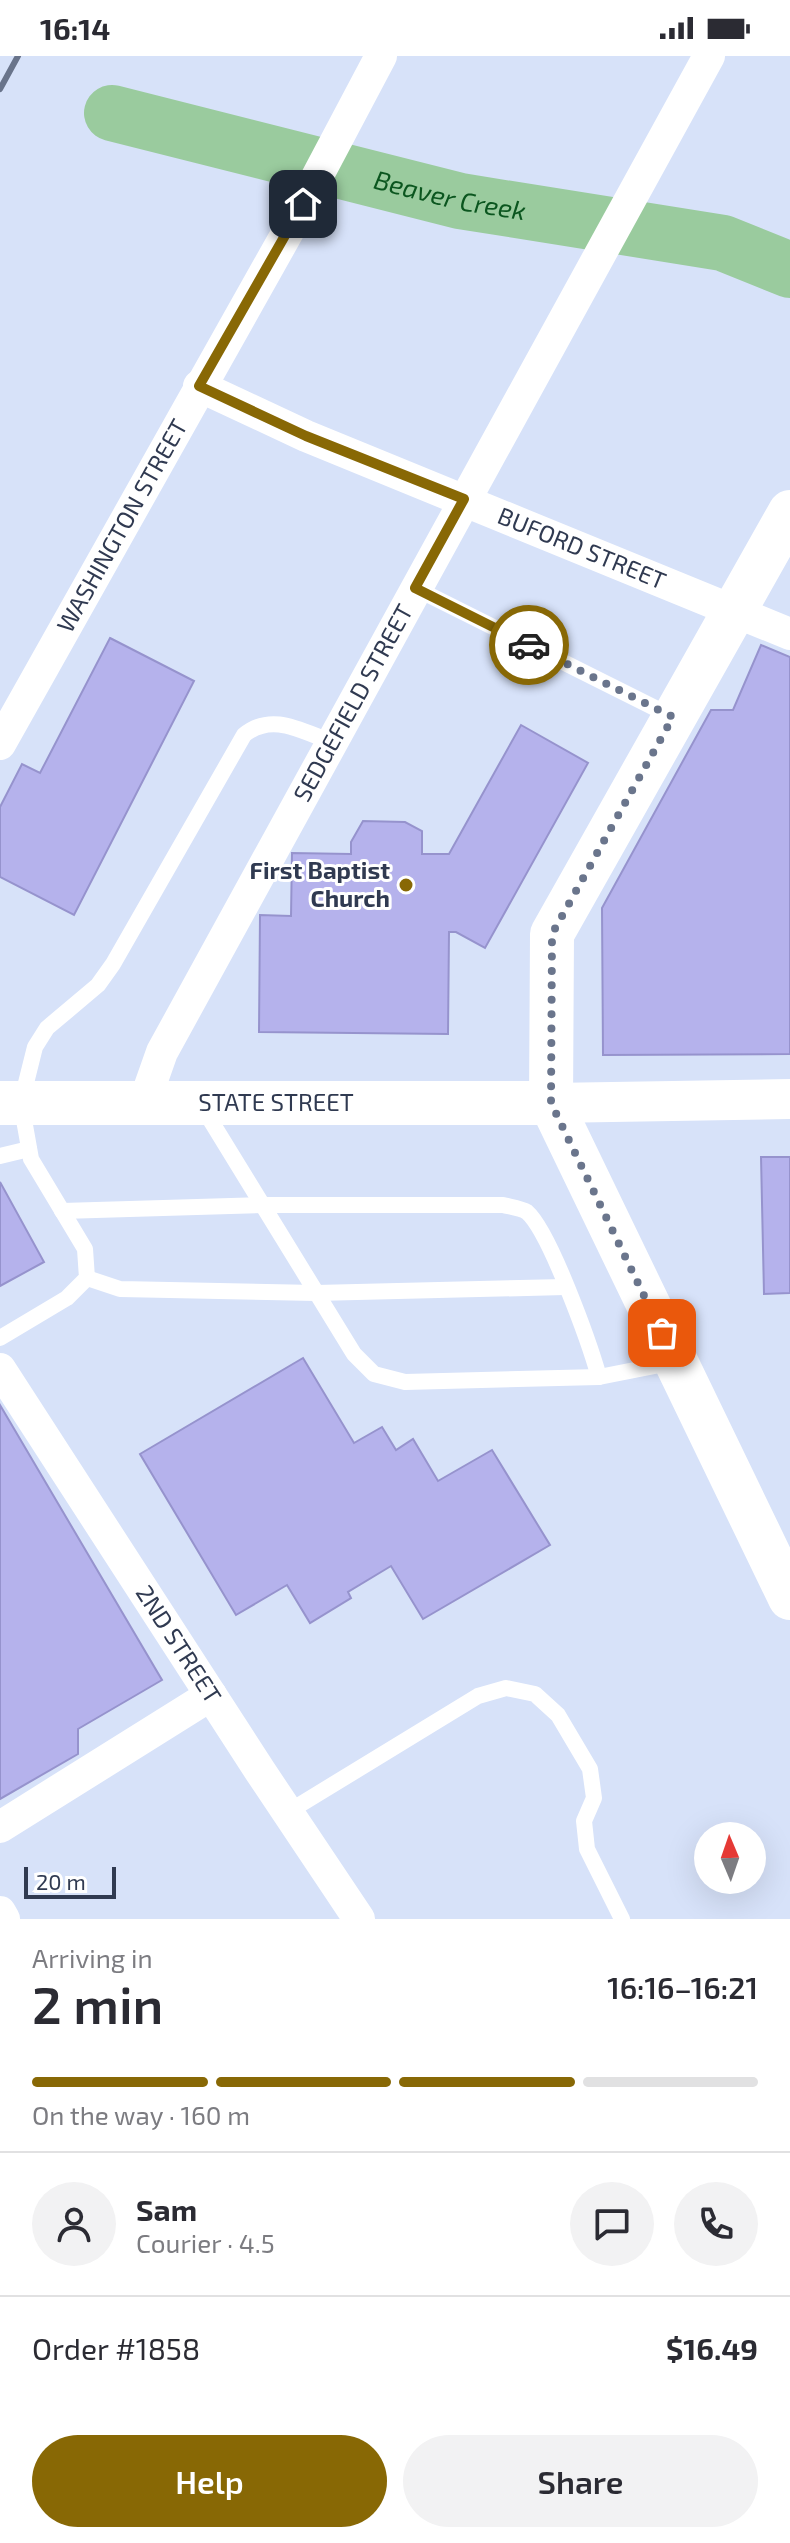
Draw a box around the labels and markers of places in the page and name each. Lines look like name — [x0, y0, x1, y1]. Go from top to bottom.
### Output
pin — [269, 170, 337, 238]
place label: First Baptist Church — [250, 855, 390, 912]
marker: First Baptist Church — [397, 876, 415, 894]
pin — [628, 1299, 696, 1367]

